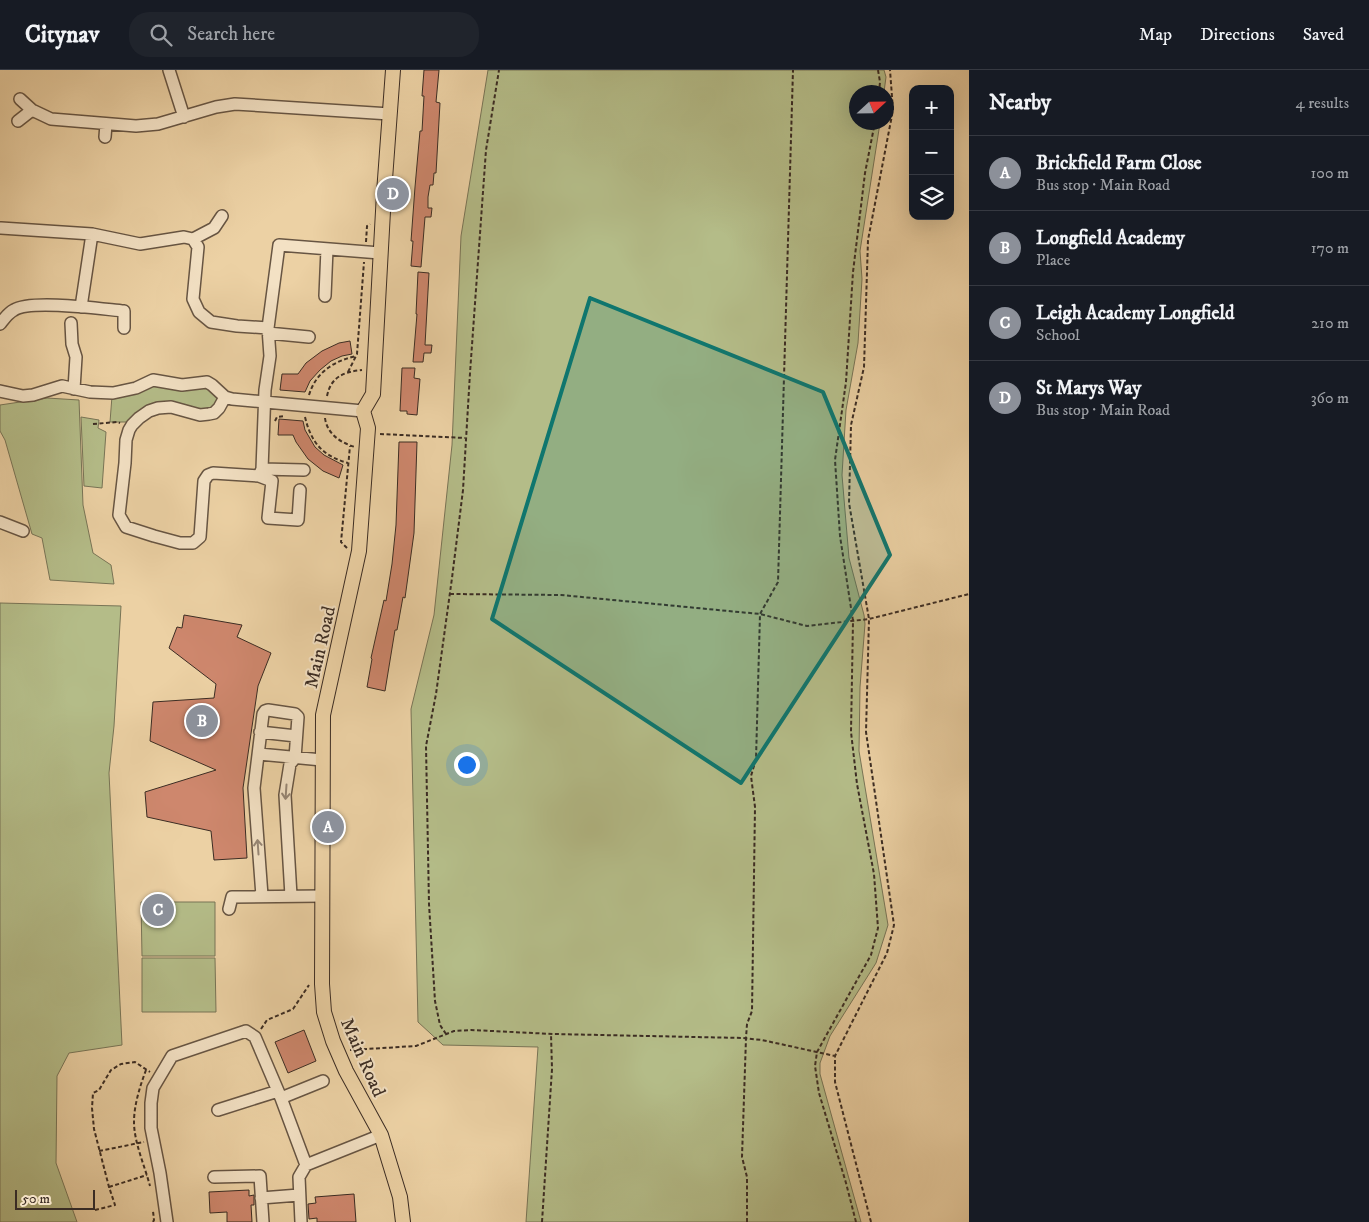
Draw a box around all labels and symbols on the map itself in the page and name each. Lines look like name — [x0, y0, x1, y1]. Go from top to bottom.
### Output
north arrow — [849, 85, 894, 130]
pin: D — [377, 175, 409, 213]
street label: Main Road — [300, 603, 341, 691]
pin: B — [186, 702, 218, 740]
your location — [454, 752, 480, 778]
one-way arrow — [281, 784, 291, 800]
pin: A — [312, 808, 344, 846]
one-way arrow — [254, 839, 263, 855]
pin: C — [142, 891, 174, 929]
street label: Main Road — [335, 1015, 390, 1101]
scale bar — [15, 1187, 95, 1210]

